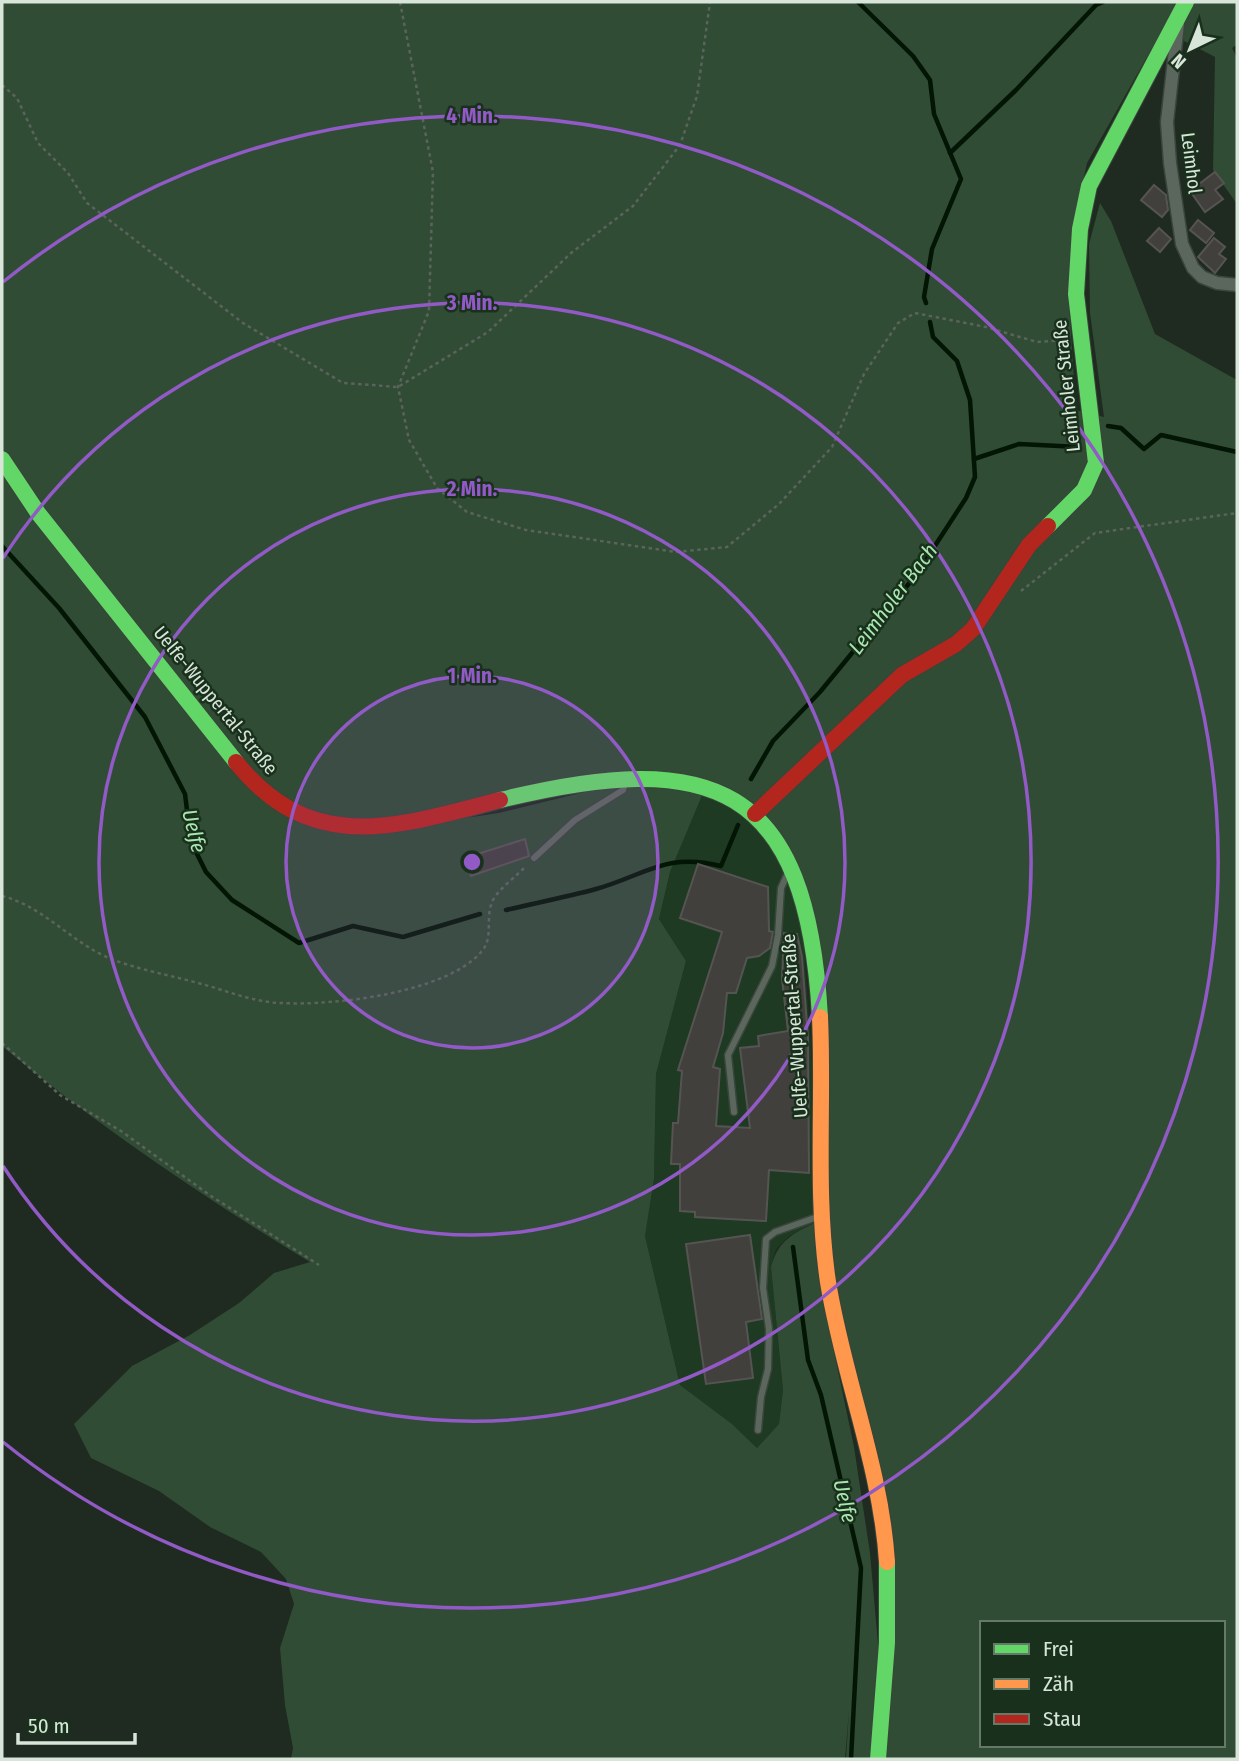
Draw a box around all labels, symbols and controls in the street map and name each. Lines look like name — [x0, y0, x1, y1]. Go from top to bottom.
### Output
north arrow — [1155, 14, 1225, 84]
text: N — [1167, 49, 1191, 73]
text: 4 Min. — [446, 103, 498, 129]
street label: Leimhol — [1176, 131, 1207, 195]
text: 3 Min. — [446, 290, 498, 316]
street label: Leimholer Straße — [1048, 319, 1085, 453]
text: 2 Min. — [446, 476, 497, 502]
water label: Leimholer Bach — [843, 539, 943, 659]
street label: Uelfe-Wuppertal-Straße — [149, 621, 283, 779]
text: 1 Min. — [447, 663, 497, 689]
water label: Uelfe — [176, 807, 212, 855]
centre of rings — [460, 850, 484, 874]
street label: Uelfe-Wuppertal-Straße — [777, 933, 812, 1119]
water label: Uelfe — [827, 1477, 863, 1525]
legend — [980, 1621, 1225, 1747]
text: Frei — [1043, 1636, 1074, 1662]
text: Zäh — [1043, 1671, 1074, 1697]
scale bar — [18, 1702, 135, 1746]
text: Stau — [1043, 1706, 1081, 1732]
text: 50 m — [28, 1713, 70, 1739]

